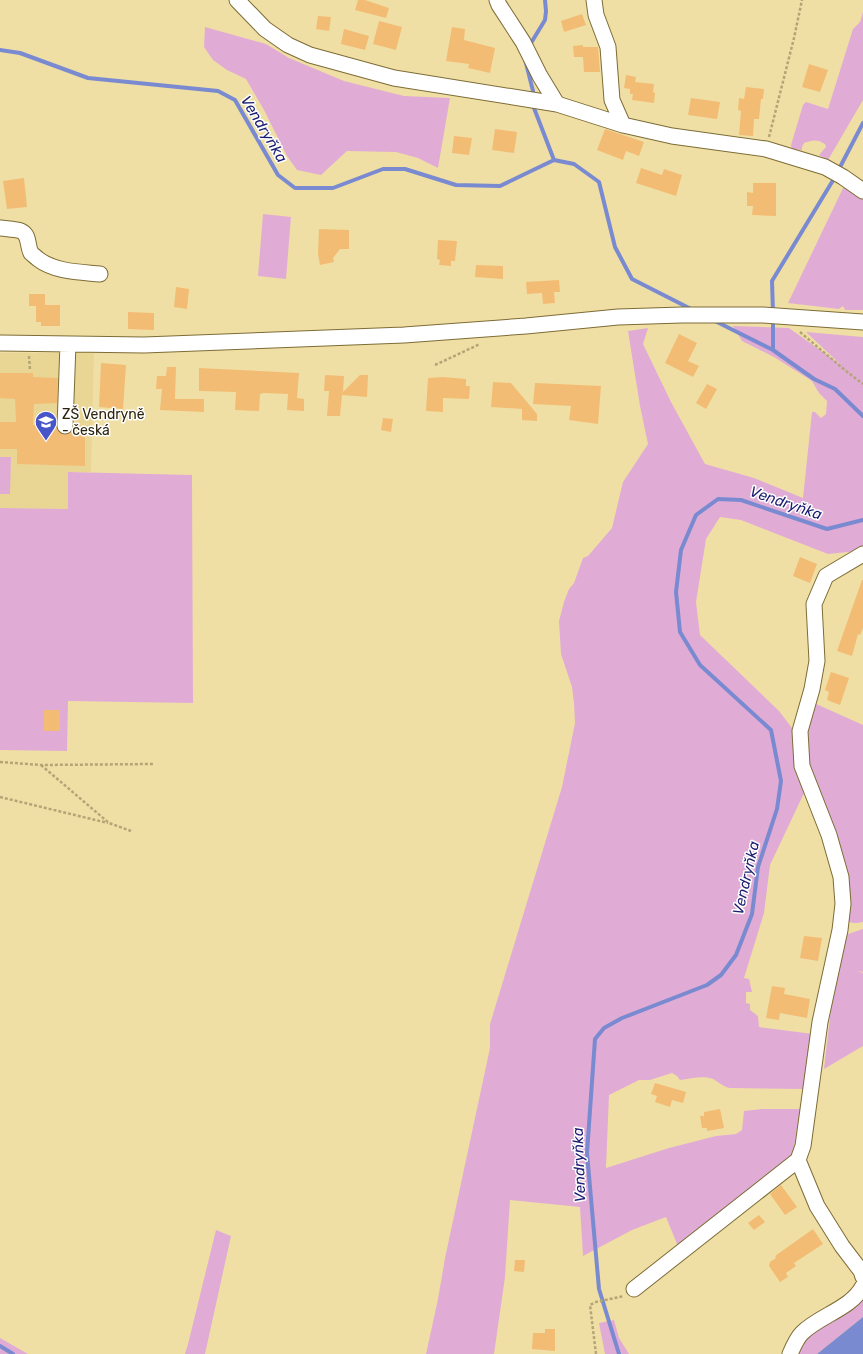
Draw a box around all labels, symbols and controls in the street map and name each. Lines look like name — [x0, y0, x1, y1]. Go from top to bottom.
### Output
water label: Vendryňka — [237, 92, 291, 166]
place label: ZŠ Vendryně - česká — [62, 405, 145, 439]
school or university icon: ZŠ Vendryně - česká — [33, 409, 59, 442]
water label: Vendryňka — [748, 482, 825, 524]
water label: Vendryňka — [729, 839, 763, 917]
water label: Vendryňka — [569, 1127, 589, 1203]

